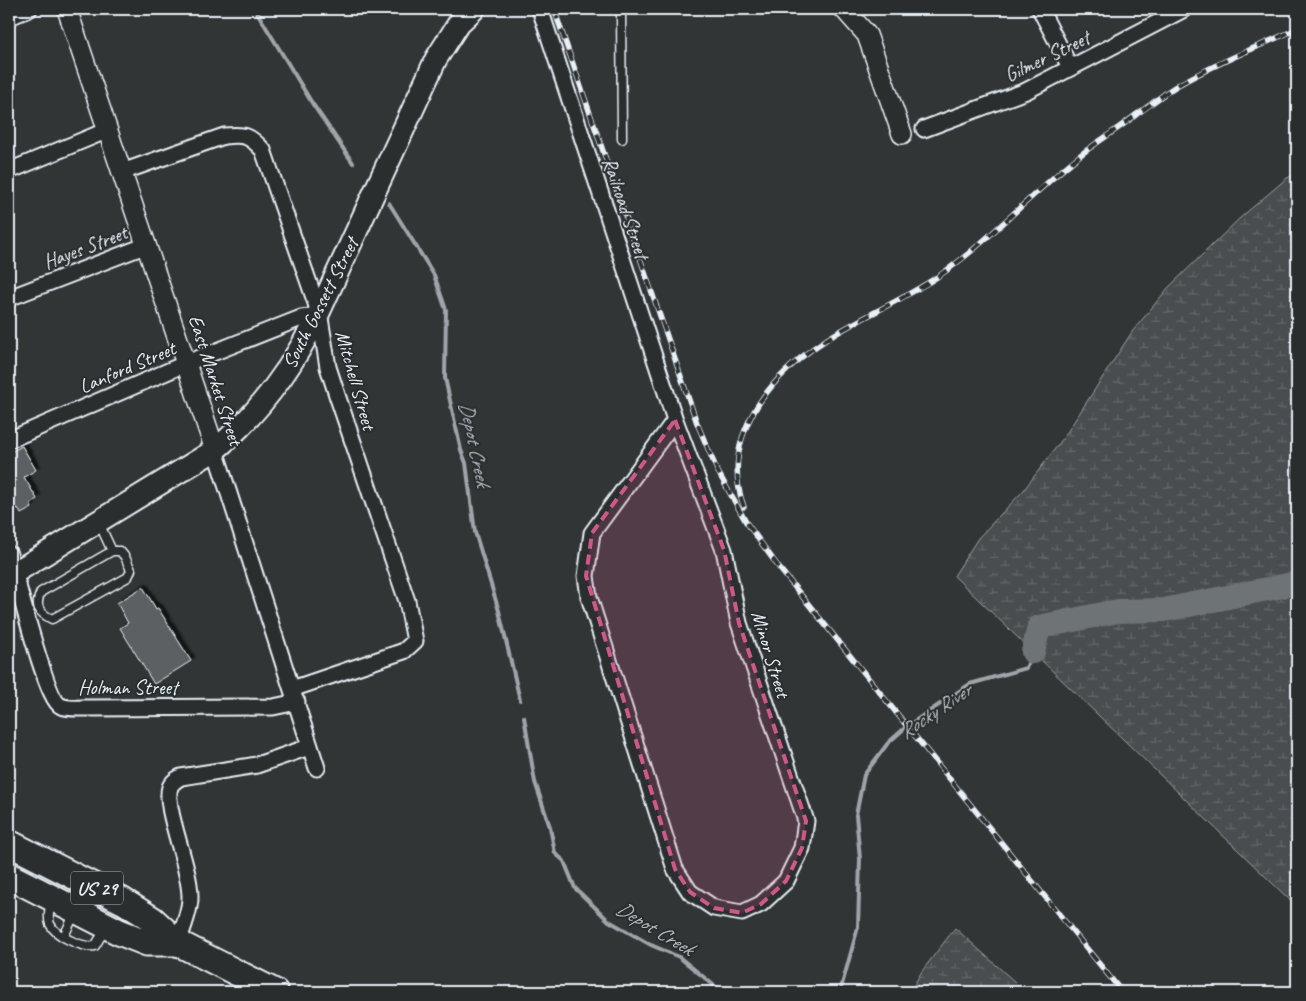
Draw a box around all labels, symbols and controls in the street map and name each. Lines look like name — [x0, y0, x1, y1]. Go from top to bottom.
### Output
street label: Gilmer Street — [1001, 24, 1097, 88]
street label: Railroad Street — [597, 154, 656, 265]
street label: Hayes Street — [40, 219, 133, 275]
street label: South Gossett Street — [277, 231, 366, 373]
street label: East Market Street — [183, 312, 249, 451]
street label: Mitchell Street — [329, 328, 382, 435]
street label: Lanford Street — [75, 335, 181, 399]
water label: Depot Creek — [453, 399, 497, 492]
street label: Minor Street — [745, 608, 796, 703]
street label: Holman Street — [78, 675, 181, 700]
water label: Rocky River — [894, 675, 979, 745]
road number: US 29 — [71, 871, 123, 904]
water label: Depot Creek — [612, 895, 701, 963]

